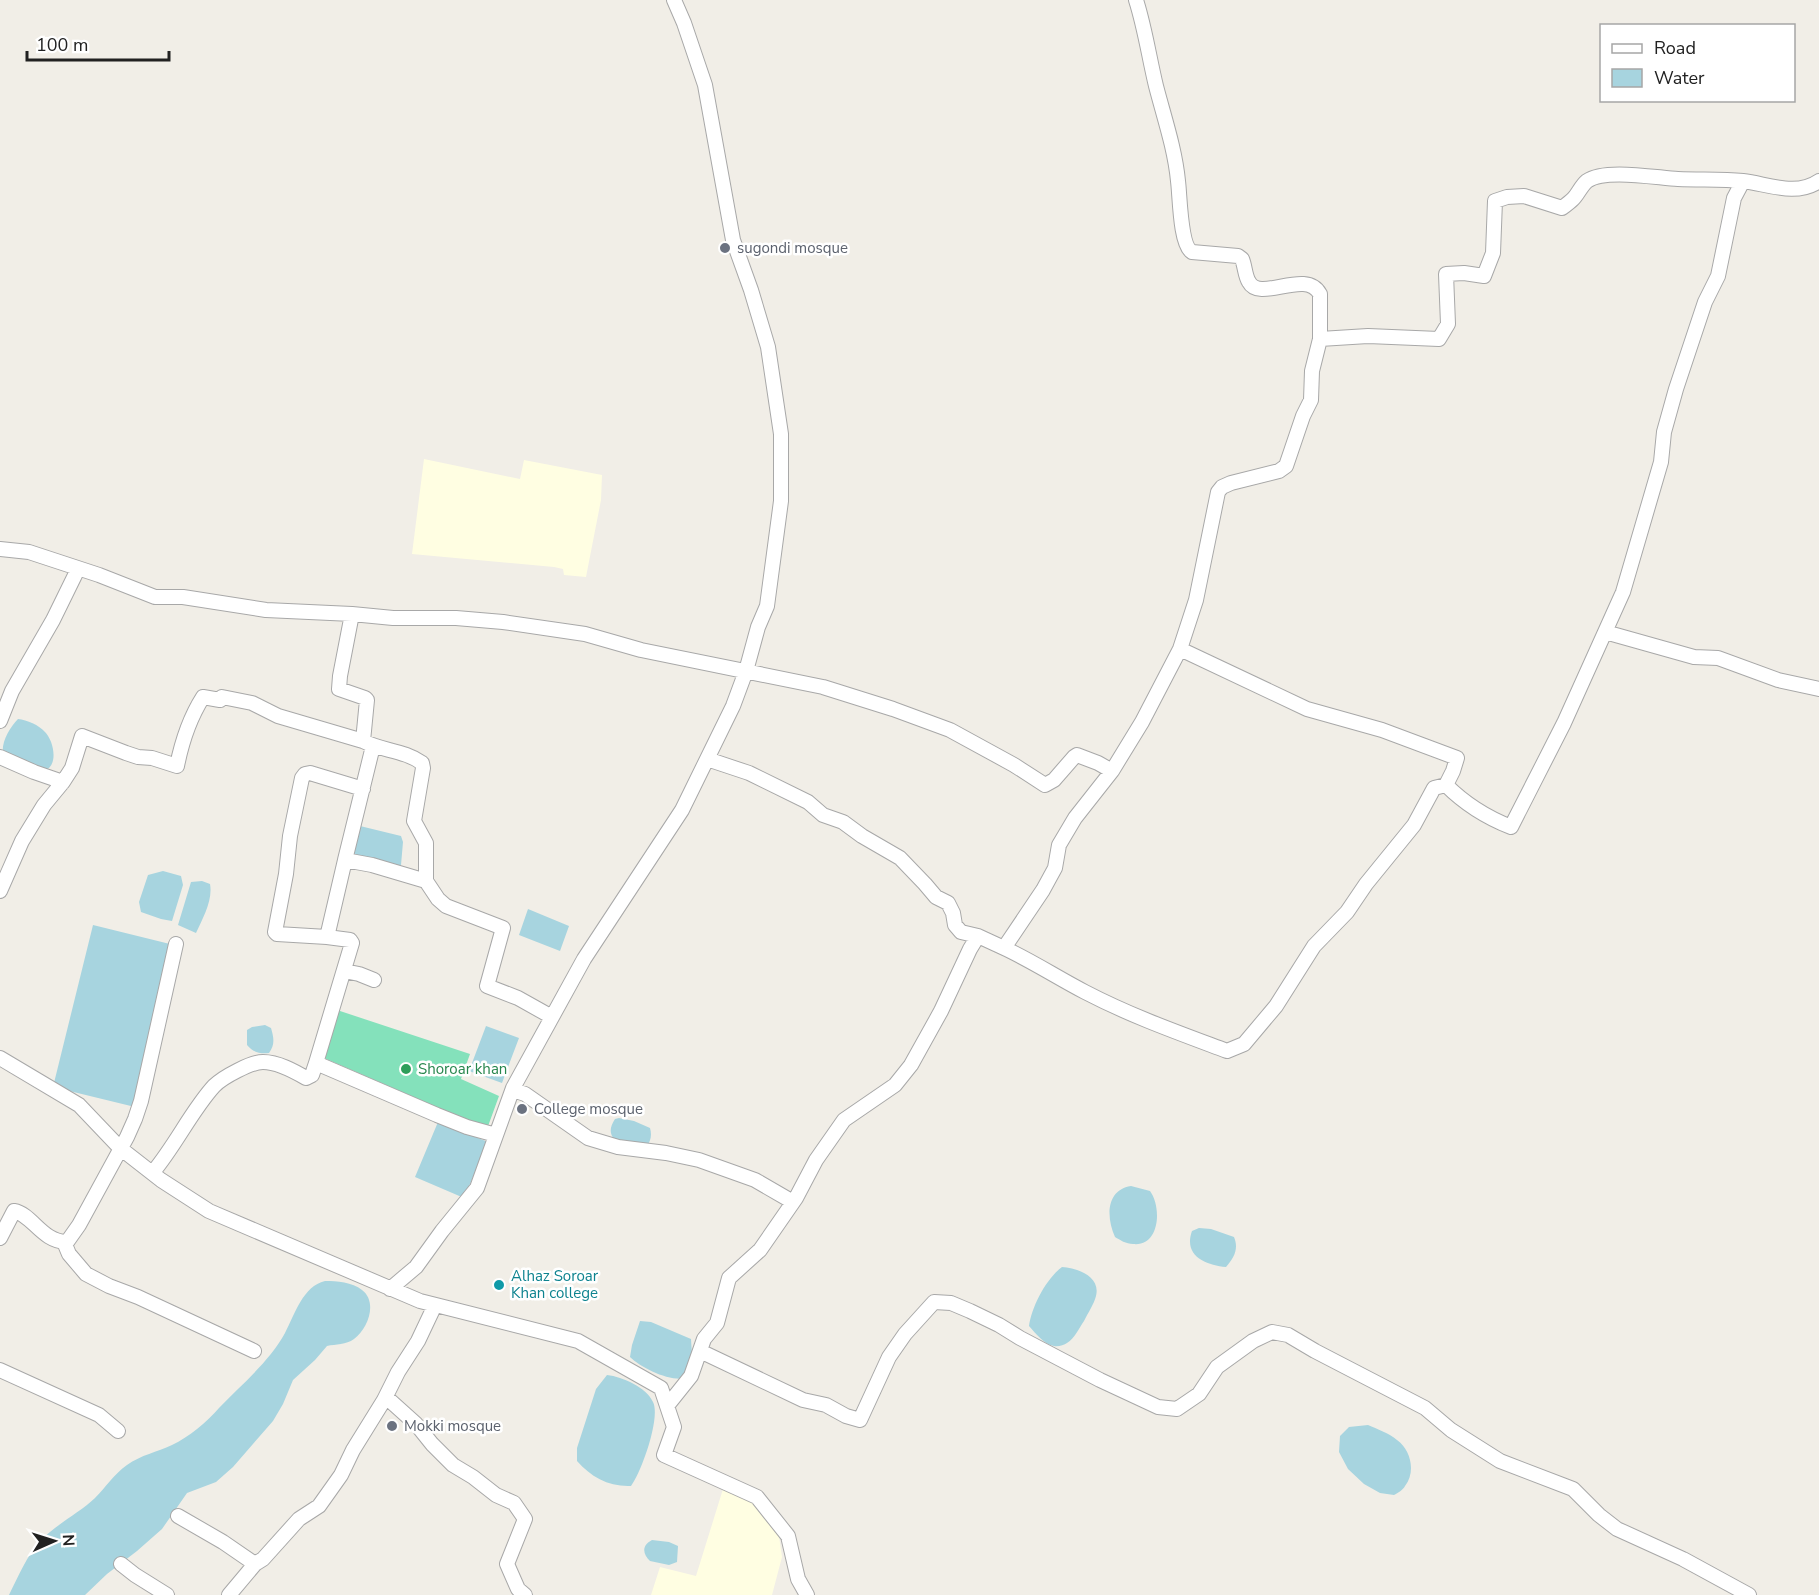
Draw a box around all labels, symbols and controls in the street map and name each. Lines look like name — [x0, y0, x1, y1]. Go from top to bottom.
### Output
scale bar — [27, 24, 170, 62]
legend — [1600, 24, 1795, 102]
text: 100 m — [36, 33, 88, 57]
text: Road — [1654, 36, 1696, 60]
text: Water — [1654, 66, 1705, 90]
place label: sugondi mosque — [737, 238, 848, 258]
marker: sugondi mosque — [718, 241, 732, 255]
place label: Shoroar khan — [418, 1059, 507, 1079]
marker: Shoroar khan — [399, 1062, 413, 1076]
place label: College mosque — [534, 1099, 643, 1119]
marker: College mosque — [515, 1102, 529, 1116]
place label: Alhaz Soroar Khan college — [511, 1266, 599, 1303]
marker: Alhaz Soroar Khan college — [492, 1278, 506, 1292]
place label: Mokki mosque — [404, 1416, 501, 1436]
marker: Mokki mosque — [385, 1419, 399, 1433]
north arrow — [24, 1511, 84, 1571]
text: N — [57, 1534, 79, 1547]

